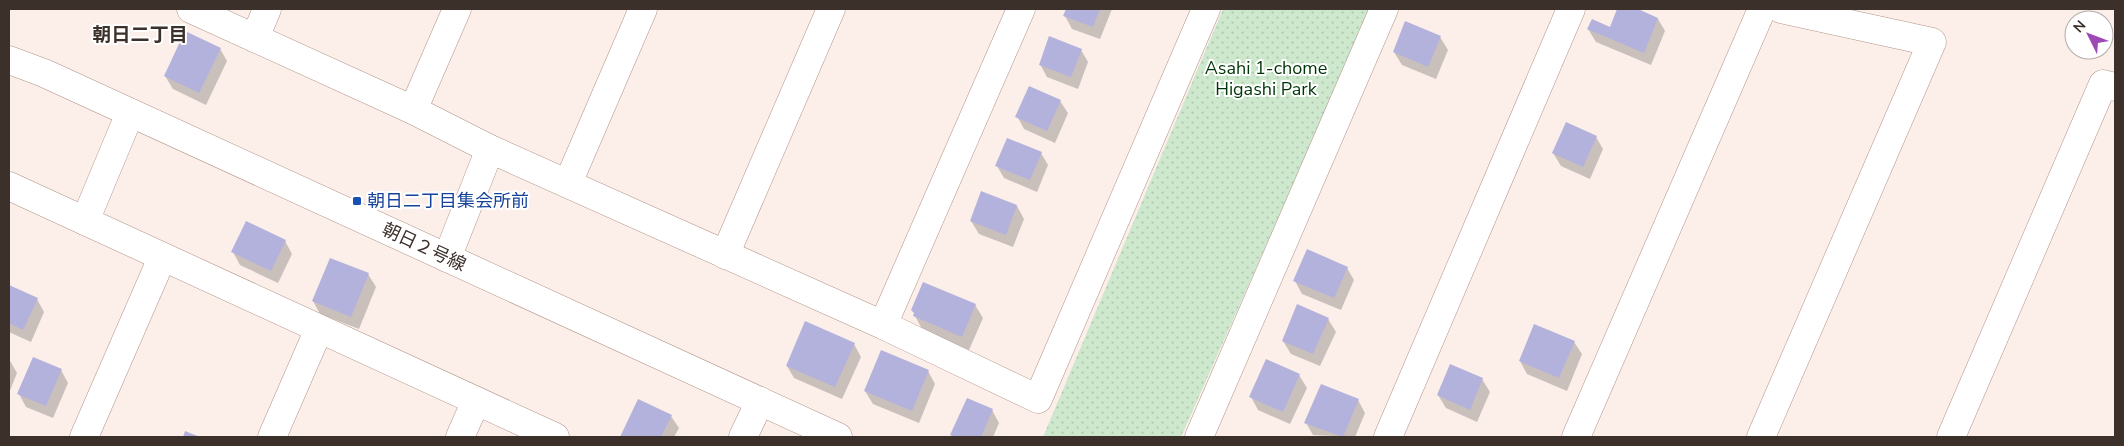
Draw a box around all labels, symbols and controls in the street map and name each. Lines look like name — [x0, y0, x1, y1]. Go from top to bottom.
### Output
north arrow — [2064, 10, 2114, 60]
text: N — [2069, 16, 2090, 37]
district label: 朝日二丁目 — [92, 22, 188, 48]
park label: Asahi 1-chome Higashi Park — [1205, 56, 1327, 101]
place label: 朝日二丁目集会所前 — [367, 189, 529, 213]
marker: 朝日二丁目集会所前 — [351, 195, 363, 207]
street label: 朝日２号線 — [378, 217, 470, 277]

